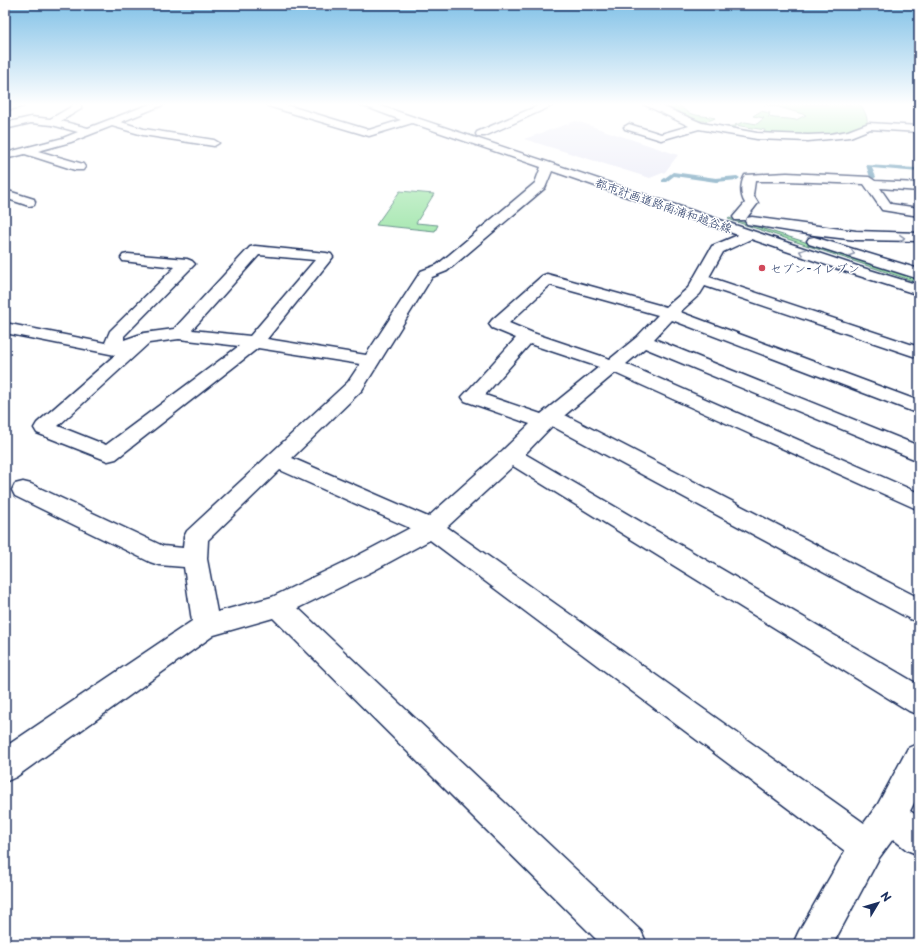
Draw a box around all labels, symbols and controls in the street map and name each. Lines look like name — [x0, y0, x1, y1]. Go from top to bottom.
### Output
street label: 都市計画道路南浦和越谷線 — [593, 173, 735, 237]
one-way arrow — [899, 233, 905, 242]
one-way arrow — [799, 248, 806, 257]
one-way arrow — [849, 248, 856, 257]
place label: セブン-イレブン — [770, 259, 860, 277]
marker: セブン-イレブン — [757, 263, 767, 273]
north arrow — [858, 883, 898, 923]
text: N — [877, 888, 896, 905]

